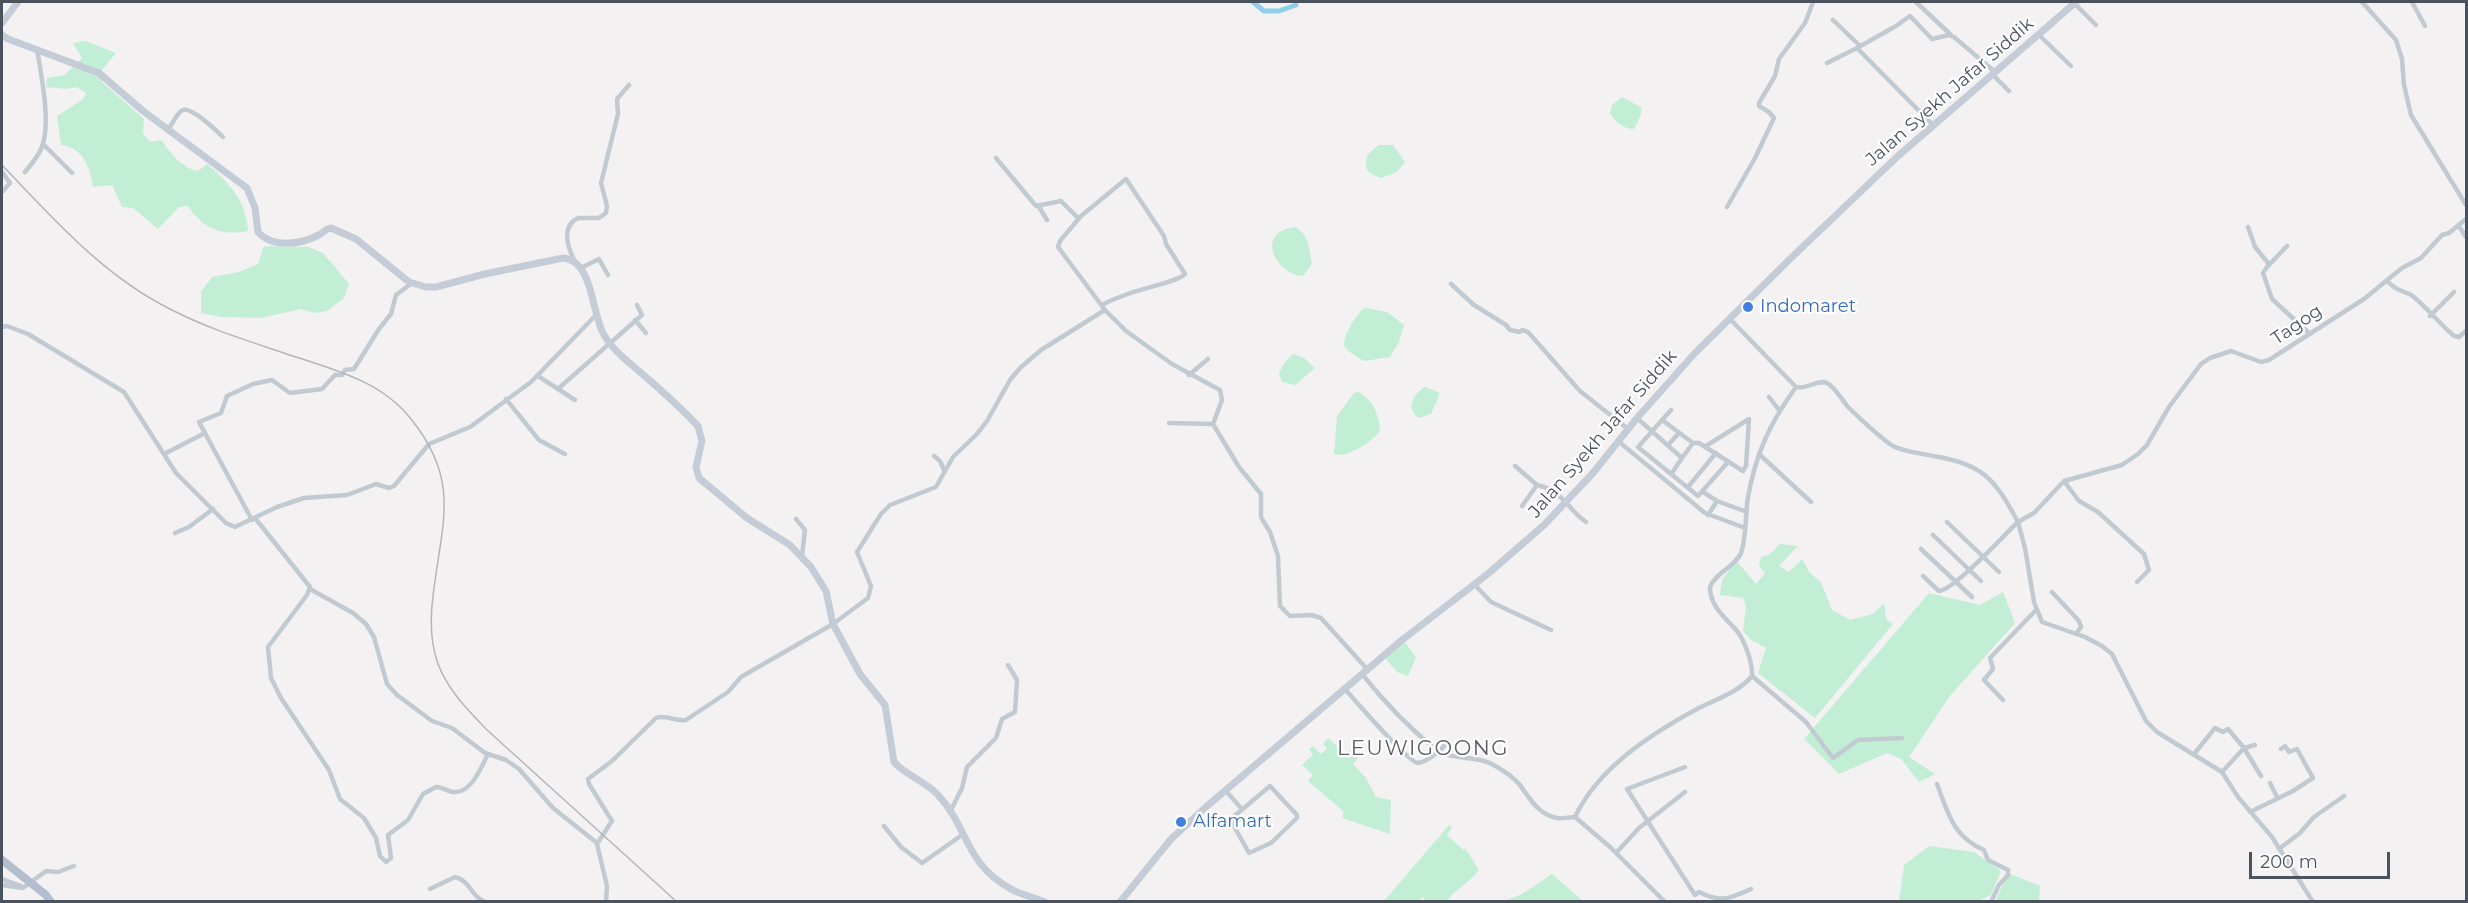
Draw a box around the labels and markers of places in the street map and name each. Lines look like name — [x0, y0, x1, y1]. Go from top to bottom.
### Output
place label: Indomaret — [1760, 296, 1856, 318]
marker: Indomaret — [1741, 300, 1755, 314]
place label: Alfamart — [1193, 811, 1272, 833]
marker: Alfamart — [1174, 815, 1188, 829]

